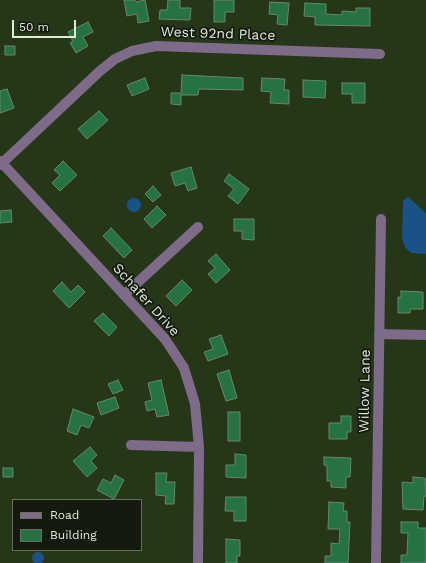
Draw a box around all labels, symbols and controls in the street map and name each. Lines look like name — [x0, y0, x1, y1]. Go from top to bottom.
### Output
scale bar — [14, 12, 78, 38]
text: 50 m — [19, 20, 49, 34]
street label: West 92nd Place — [160, 24, 276, 44]
street label: Schafer Drive — [109, 260, 183, 340]
street label: Willow Lane — [356, 349, 374, 433]
legend — [12, 499, 142, 551]
text: Road — [50, 508, 79, 522]
text: Building — [50, 528, 97, 542]

